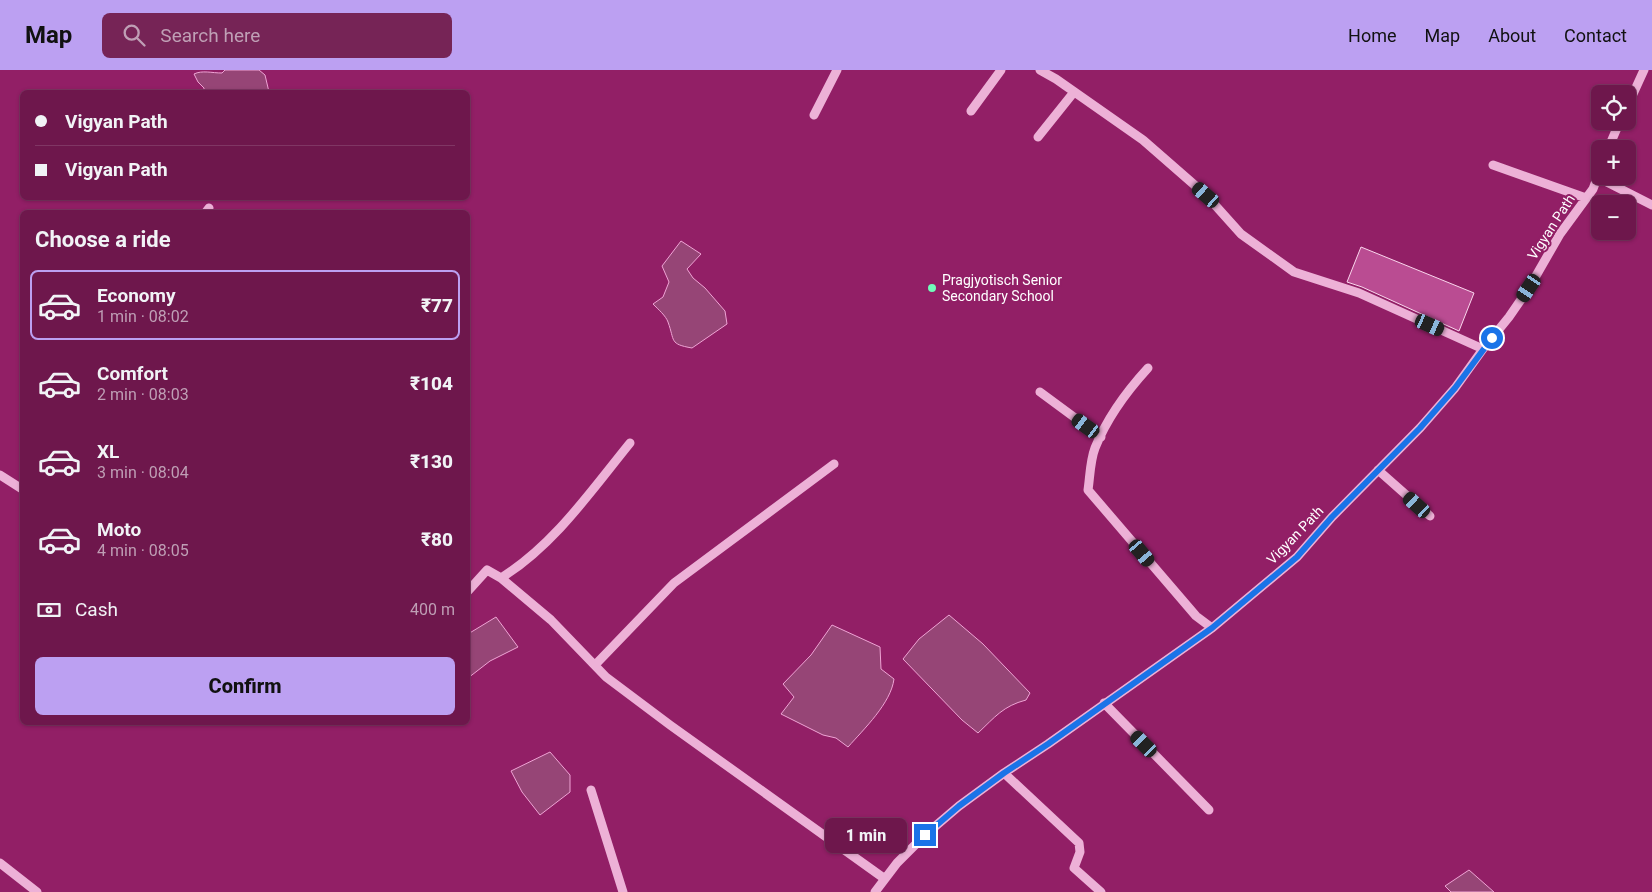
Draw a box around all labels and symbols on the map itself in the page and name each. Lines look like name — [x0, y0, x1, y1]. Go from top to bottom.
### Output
car — [1189, 179, 1222, 211]
street label: Vigyan Path — [1524, 192, 1578, 262]
car — [1514, 271, 1543, 305]
place label: Pragjyotisch Senior Secondary School — [942, 272, 1062, 304]
marker: Pragjyotisch Senior Secondary School — [926, 282, 938, 294]
car — [1413, 312, 1446, 338]
route start — [1481, 327, 1503, 349]
car — [1069, 411, 1102, 441]
car — [1400, 489, 1433, 521]
street label: Vigyan Path — [1263, 503, 1327, 567]
car — [1126, 537, 1157, 569]
car — [1128, 728, 1159, 760]
callout: 1 min — [825, 818, 908, 852]
route end — [914, 824, 936, 846]

